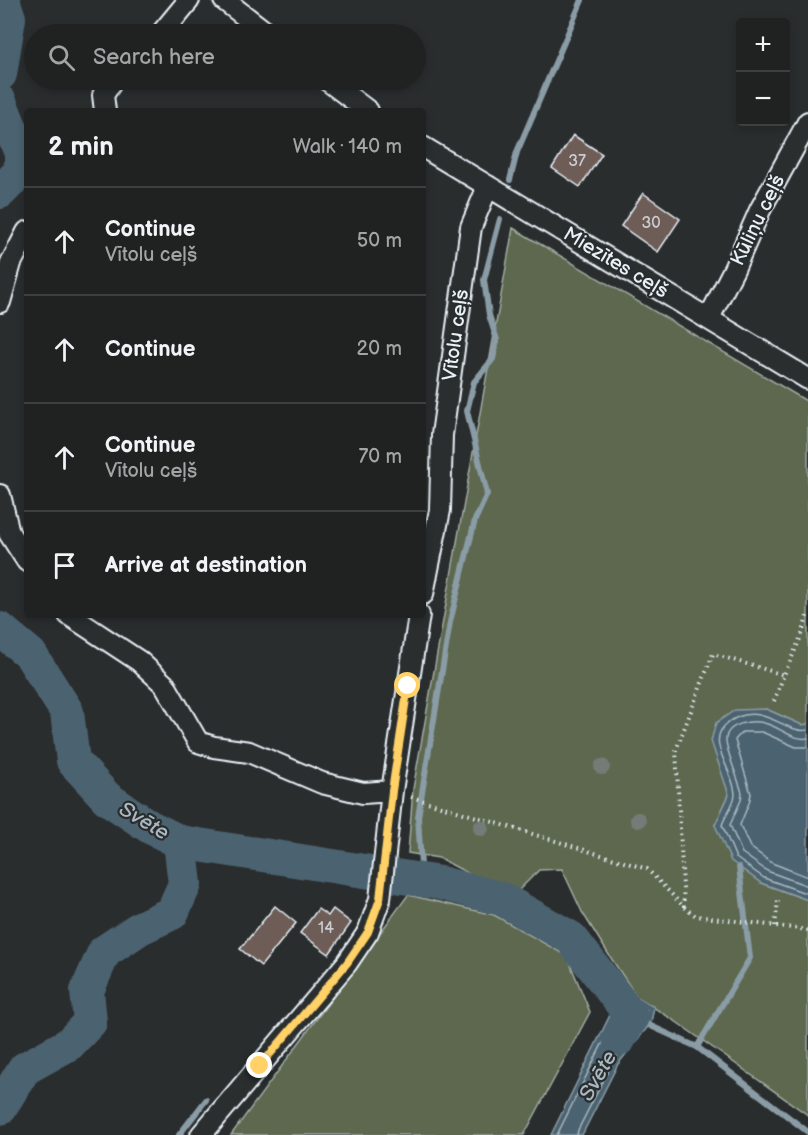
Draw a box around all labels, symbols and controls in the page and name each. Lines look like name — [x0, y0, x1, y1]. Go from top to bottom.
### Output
map controls — [736, 18, 790, 126]
button: + — [736, 18, 790, 72]
search box — [24, 24, 426, 90]
icon: search — [45, 41, 78, 74]
text: Search here — [93, 44, 215, 71]
button: − — [736, 72, 790, 126]
text: 2 min — [48, 132, 114, 163]
text: Walk · 140 m — [293, 135, 402, 159]
house number: 37 — [568, 152, 586, 171]
street label: Kūliņu ceļš — [726, 170, 790, 270]
house number: 30 — [641, 214, 661, 233]
text: Continue — [105, 216, 195, 243]
street label: Miezītes ceļš — [559, 222, 673, 304]
icon: ahead — [48, 225, 81, 258]
text: 50 m — [357, 229, 402, 253]
text: Vītolu ceļš — [105, 243, 198, 267]
street label: Vītolu ceļš — [438, 287, 474, 383]
icon: ahead — [48, 333, 81, 366]
text: Continue — [105, 336, 195, 363]
text: 20 m — [357, 337, 402, 361]
text: Continue — [105, 432, 195, 459]
icon: ahead — [48, 441, 81, 474]
text: 70 m — [358, 445, 402, 469]
text: Vītolu ceļš — [105, 459, 198, 483]
icon: arrive — [48, 549, 81, 582]
text: Arrive at destination — [105, 552, 307, 579]
route start — [394, 672, 420, 698]
water label: Svēte — [114, 796, 174, 846]
house number: 14 — [318, 919, 334, 938]
water label: Svēte — [574, 1046, 622, 1106]
route end — [246, 1052, 272, 1078]

